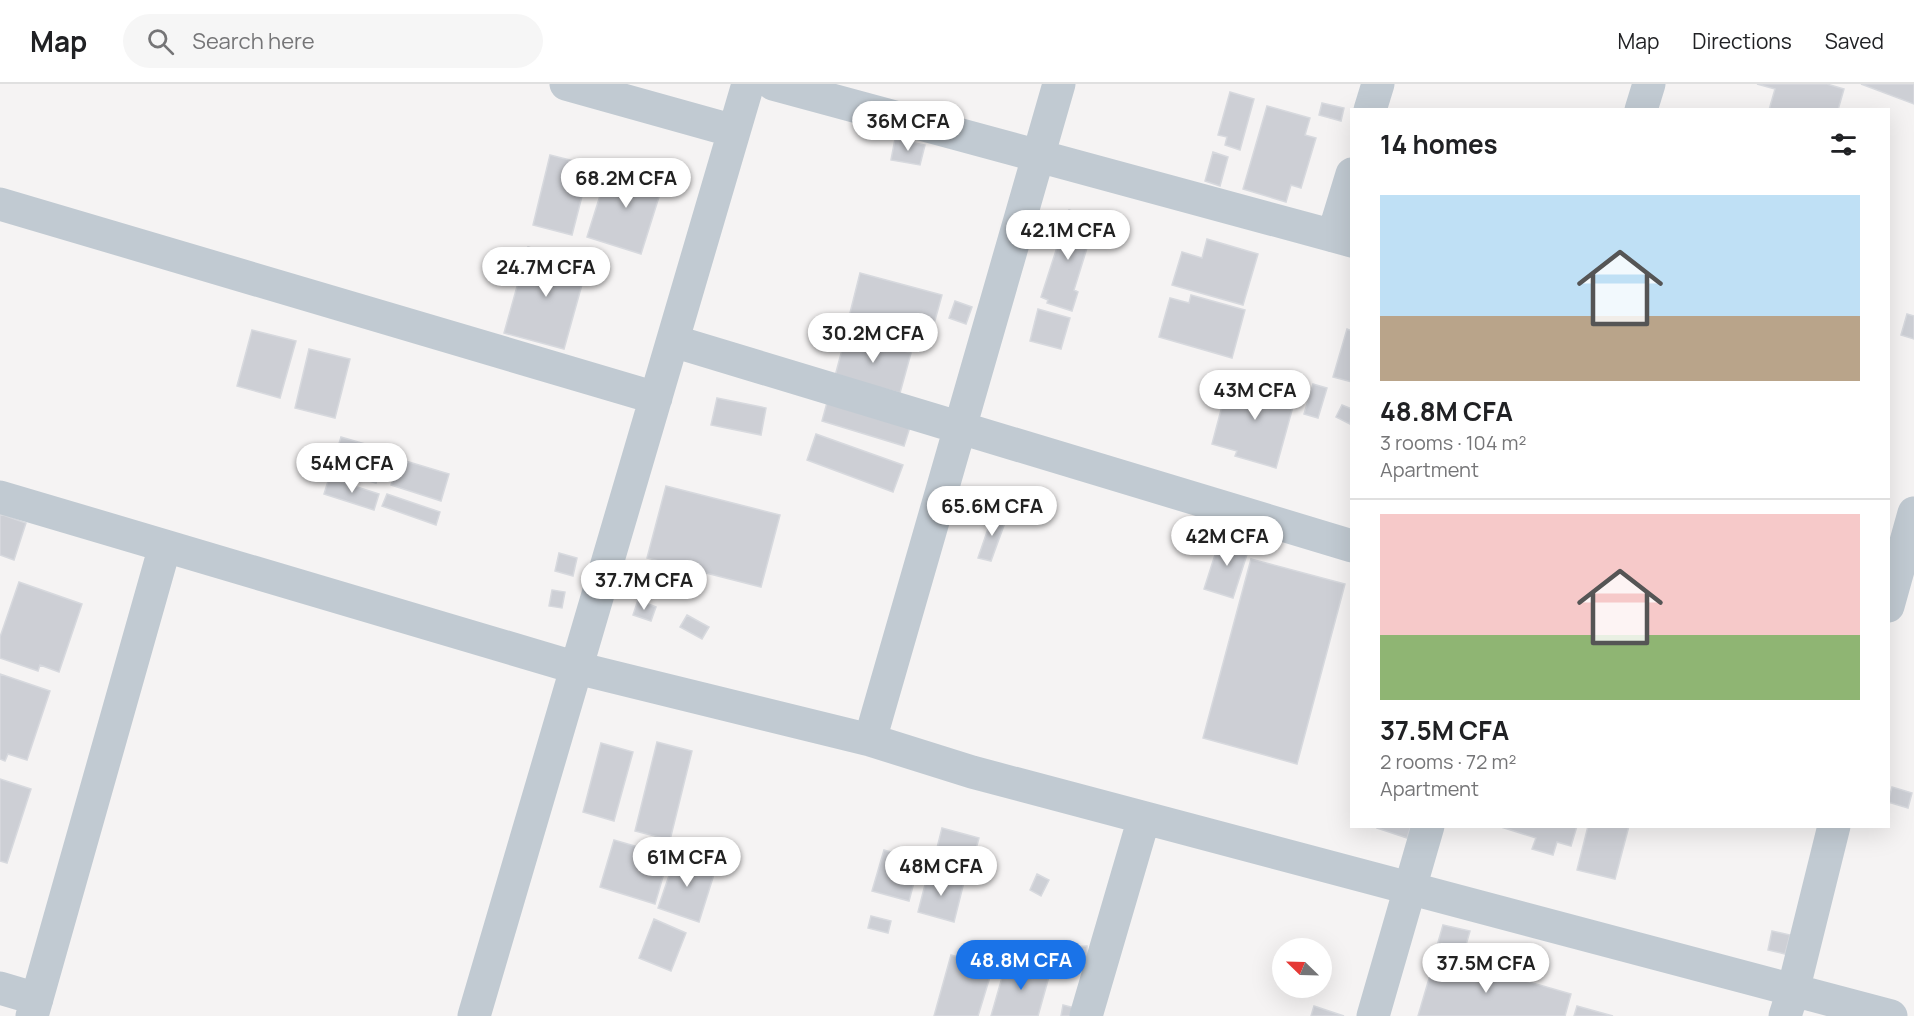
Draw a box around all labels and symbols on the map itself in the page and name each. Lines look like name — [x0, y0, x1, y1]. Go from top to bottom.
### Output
pin: 36M CFA — [853, 101, 963, 152]
pin: 68.2M CFA — [557, 158, 695, 209]
pin: 42.1M CFA — [999, 210, 1137, 261]
pin: 24.7M CFA — [477, 247, 615, 298]
pin: 30.2M CFA — [804, 313, 942, 364]
pin: 43M CFA — [1200, 370, 1310, 421]
pin: 54M CFA — [297, 443, 407, 494]
pin: 65.6M CFA — [923, 486, 1061, 537]
pin: 42M CFA — [1172, 516, 1282, 567]
pin: 37.7M CFA — [575, 560, 713, 611]
pin: 61M CFA — [632, 837, 742, 888]
pin: 48M CFA — [886, 846, 996, 897]
north arrow — [1272, 938, 1332, 998]
pin: 48.8M CFA — [952, 940, 1090, 991]
pin: 37.5M CFA — [1417, 943, 1555, 994]

